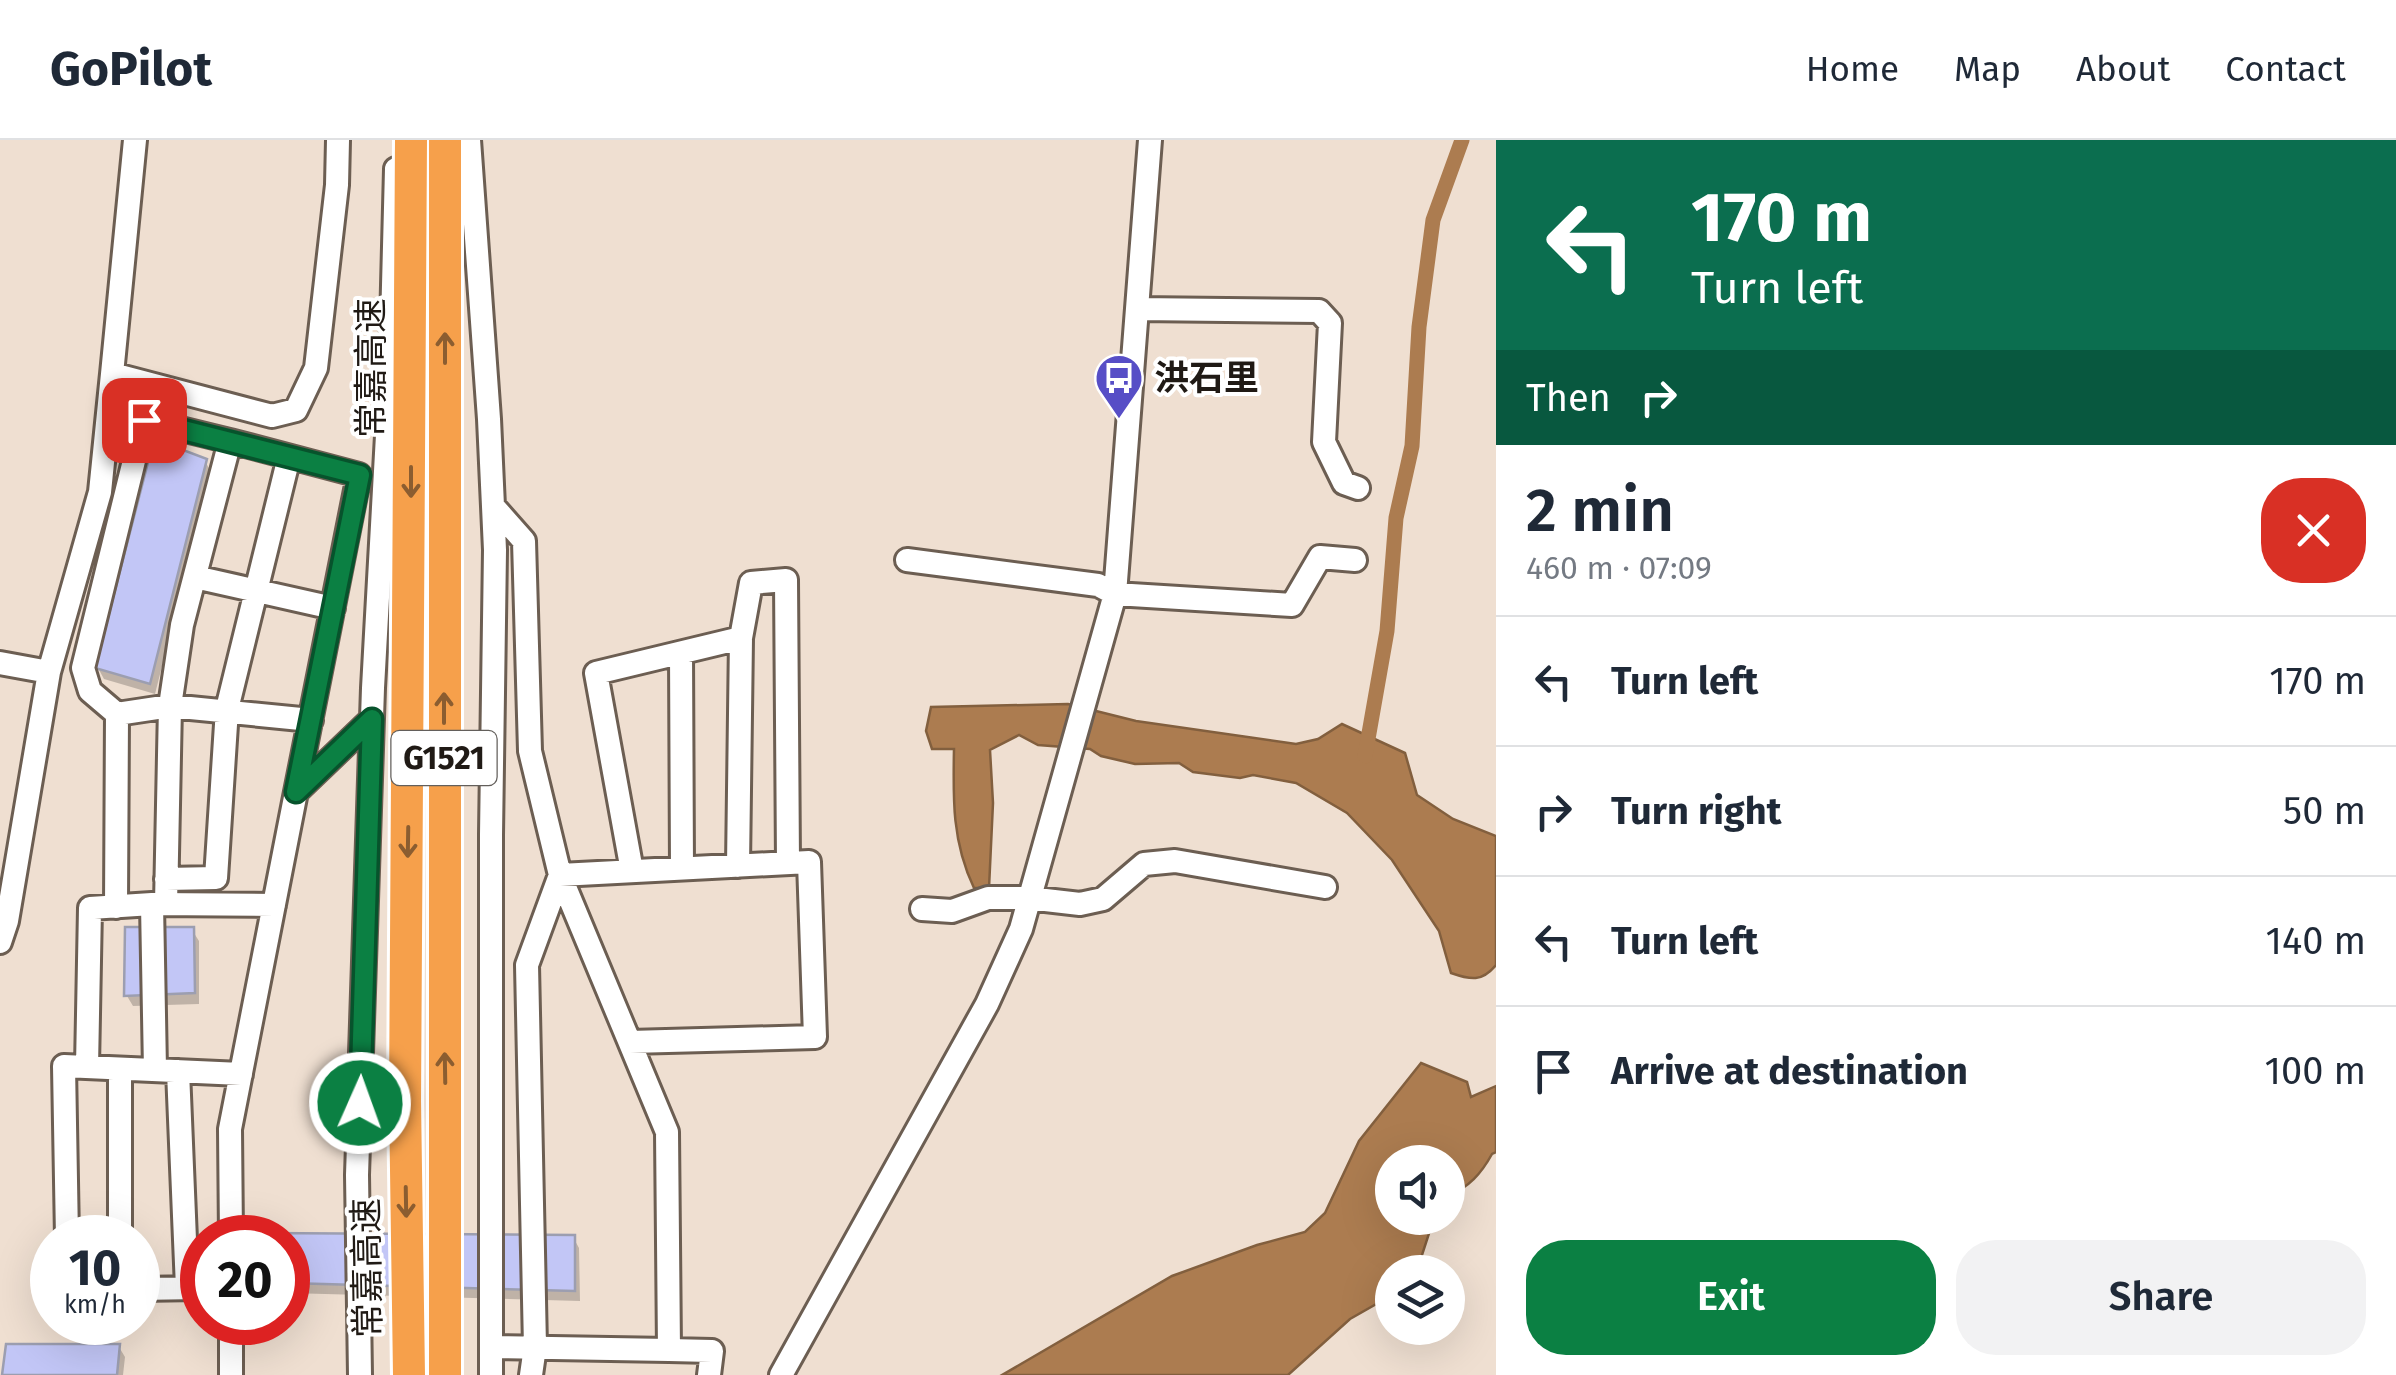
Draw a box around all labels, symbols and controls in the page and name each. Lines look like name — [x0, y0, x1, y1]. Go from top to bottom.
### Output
text: GoPilot — [50, 40, 212, 98]
text: Home — [1806, 48, 1899, 90]
text: Map — [1954, 48, 2021, 90]
text: About — [2076, 48, 2170, 90]
text: Contact — [2225, 48, 2346, 90]
text: 170 m — [1691, 176, 1872, 260]
icon: left — [1526, 180, 1656, 310]
text: Turn left — [1691, 261, 1863, 315]
street label: 常嘉高速 — [350, 298, 392, 438]
one-way arrow — [436, 332, 454, 364]
bus stop icon: 洪石里 — [1093, 352, 1145, 420]
place label: 洪石里 — [1154, 357, 1259, 399]
icon: right — [1631, 370, 1686, 425]
text: Then — [1526, 375, 1611, 421]
pin — [102, 378, 187, 463]
icon: arrive — [117, 393, 172, 448]
one-way arrow — [402, 466, 420, 498]
text: 2 min — [1526, 475, 1674, 547]
button: close — [2261, 478, 2366, 583]
text: 460 m · 07:09 — [1526, 549, 1712, 587]
icon: left — [1526, 654, 1581, 709]
text: Turn left — [1611, 658, 1758, 704]
text: 170 m — [2269, 658, 2366, 704]
one-way arrow — [434, 692, 454, 724]
road number: G1521 — [392, 731, 496, 785]
icon: right — [1526, 784, 1581, 839]
text: Turn right — [1611, 788, 1781, 834]
text: 50 m — [2283, 788, 2366, 834]
one-way arrow — [398, 826, 418, 858]
icon: left — [1526, 914, 1581, 969]
text: Turn left — [1611, 918, 1758, 964]
text: 140 m — [2265, 918, 2366, 964]
icon: arrive — [1526, 1044, 1581, 1099]
text: Arrive at destination — [1611, 1048, 1968, 1094]
text: 100 m — [2265, 1048, 2366, 1094]
position arrow — [308, 1051, 412, 1155]
one-way arrow — [436, 1052, 455, 1084]
map controls — [1375, 1145, 1465, 1345]
button: sound — [1375, 1145, 1465, 1235]
one-way arrow — [397, 1186, 416, 1218]
street label: 常嘉高速 — [345, 1198, 389, 1338]
speed limit sign: 20 — [180, 1215, 310, 1345]
text: 10 — [69, 1238, 121, 1298]
button: Exit — [1526, 1240, 1936, 1355]
button: Share — [1956, 1240, 2366, 1355]
button: layers — [1375, 1255, 1465, 1345]
text: km/h — [64, 1290, 126, 1320]

